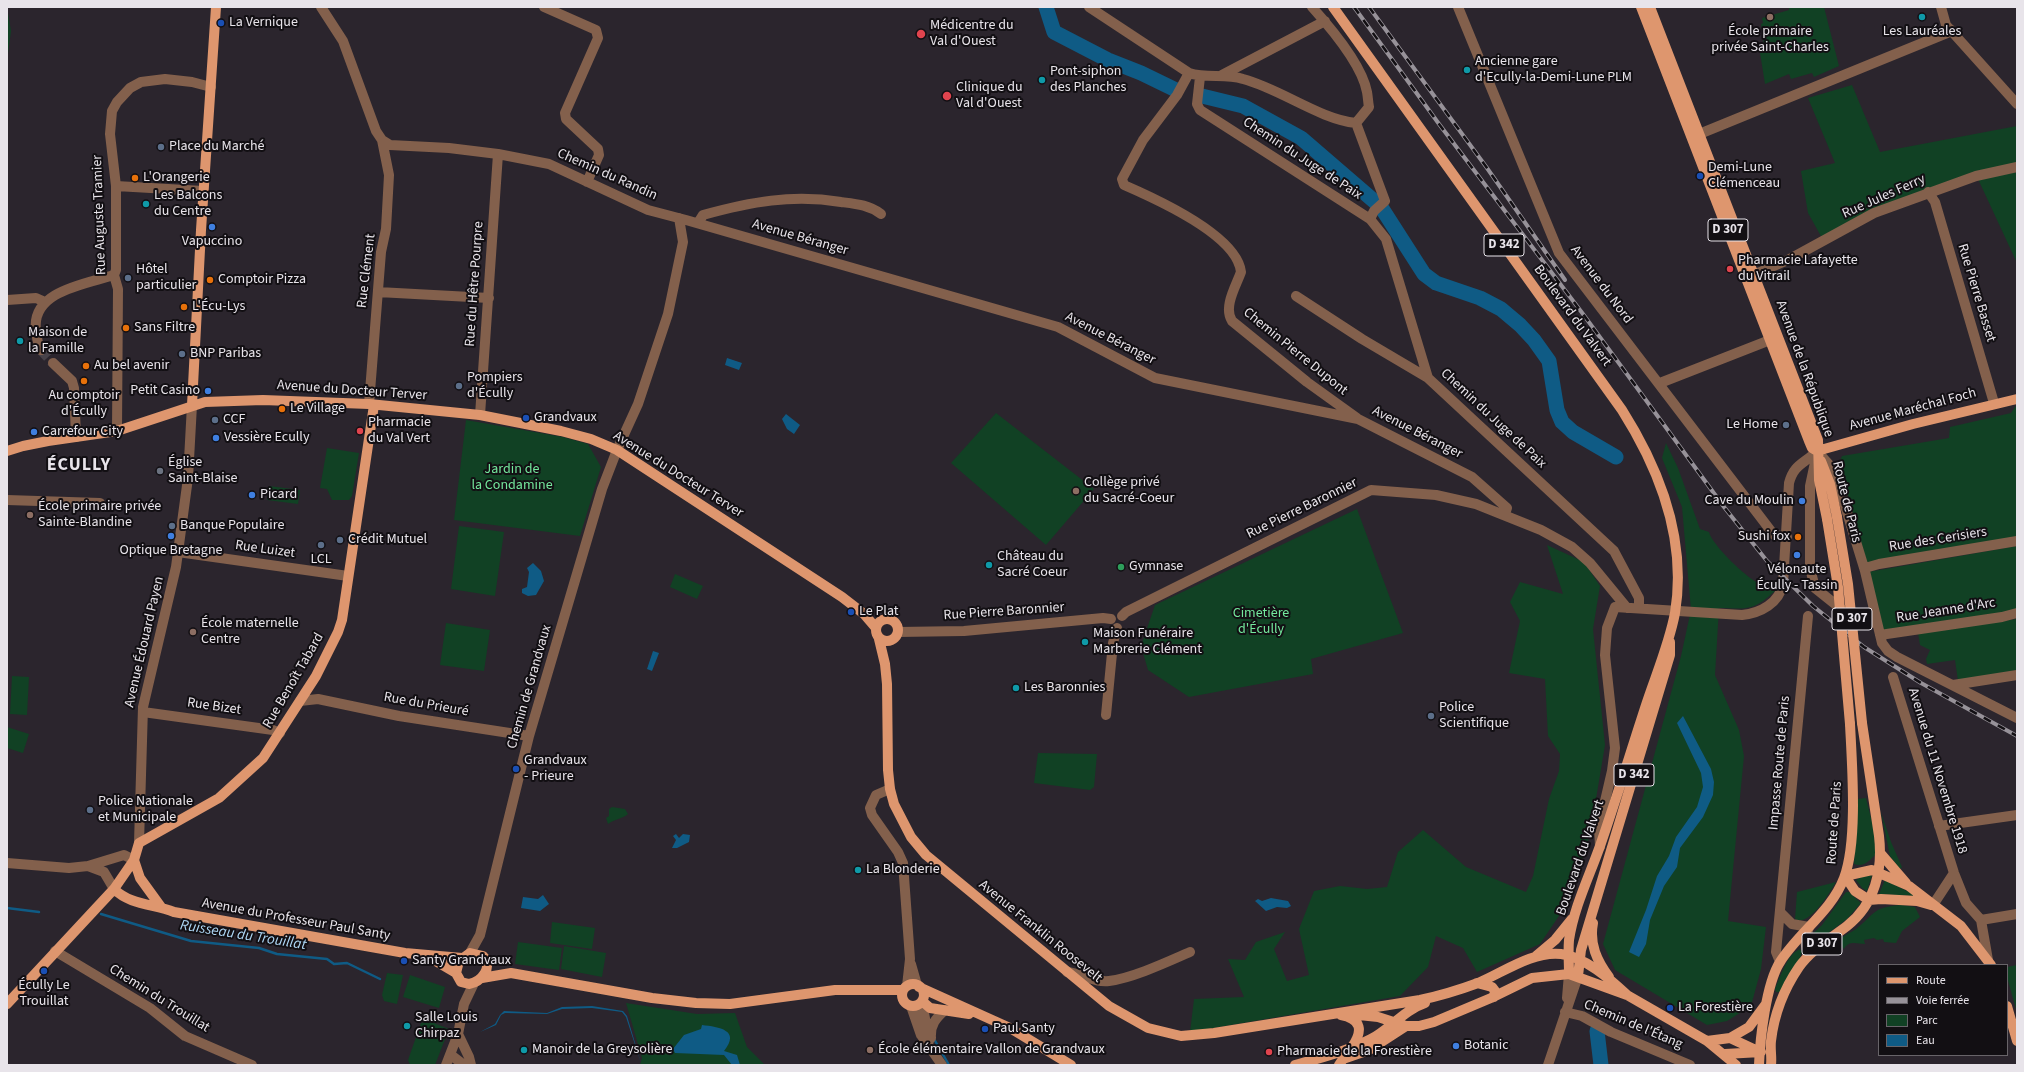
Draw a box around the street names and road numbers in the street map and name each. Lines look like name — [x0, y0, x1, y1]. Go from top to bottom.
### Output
street label: Chemin du Juge de Paix — [1239, 114, 1365, 204]
street label: Chemin du Randin — [554, 145, 660, 205]
street label: Rue Auguste Tramier — [90, 155, 110, 275]
street label: Rue Jules Ferry — [1840, 171, 1928, 223]
street label: Avenue Béranger — [750, 216, 850, 260]
road number: D 307 — [1708, 219, 1748, 241]
street label: Rue du Hêtre Pourpre — [462, 221, 488, 347]
street label: Rue Clément — [354, 233, 380, 309]
road number: D 342 — [1484, 234, 1524, 256]
street label: Rue Pierre Basset — [1953, 242, 1999, 344]
street label: Avenue du Nord — [1566, 243, 1636, 327]
street label: Boulevard du Valvert — [1530, 262, 1614, 370]
street label: Avenue de la République — [1771, 298, 1837, 440]
street label: Chemin Pierre Dupont — [1239, 305, 1351, 399]
street label: Avenue Béranger — [1062, 309, 1158, 369]
street label: Chemin du Juge de Paix — [1437, 366, 1549, 472]
street label: Avenue du Docteur Terver — [276, 377, 428, 405]
street label: Avenue Maréchal Foch — [1848, 385, 1978, 435]
street label: Avenue Béranger — [1369, 403, 1465, 463]
street label: Avenue du Docteur Terver — [610, 428, 746, 522]
street label: Route de Paris — [1828, 460, 1864, 544]
street label: Rue Pierre Baronnier — [1244, 475, 1360, 543]
street label: Rue des Cerisiers — [1888, 524, 1988, 556]
street label: Rue Luizet — [234, 537, 296, 563]
street label: Avenue Édouard Payen — [122, 575, 168, 709]
street label: Rue Jeanne d'Arc — [1895, 595, 1997, 627]
street label: Rue Pierre Baronnier — [943, 599, 1065, 625]
road number: D 307 — [1832, 608, 1872, 630]
street label: Chemin de Grandvaux — [504, 623, 556, 751]
street label: Rue Benoît Tabard — [260, 630, 328, 732]
street label: Avenue du 11 Novembre 1918 — [1904, 686, 1970, 856]
street label: Rue du Prieuré — [382, 689, 470, 721]
street label: Rue Bizet — [186, 695, 242, 719]
street label: Impasse Route de Paris — [1766, 695, 1794, 831]
road number: D 342 — [1614, 764, 1654, 786]
street label: Route de Paris — [1824, 781, 1846, 865]
street label: Boulevard du Valvert — [1553, 798, 1609, 918]
street label: Avenue Franklin Roosevelt — [975, 877, 1105, 987]
street label: Avenue du Professeur Paul Santy — [200, 895, 392, 945]
road number: D 307 — [1802, 933, 1842, 955]
street label: Chemin du Trouillat — [106, 961, 212, 1037]
street label: Chemin de l'Étang — [1581, 997, 1685, 1053]

